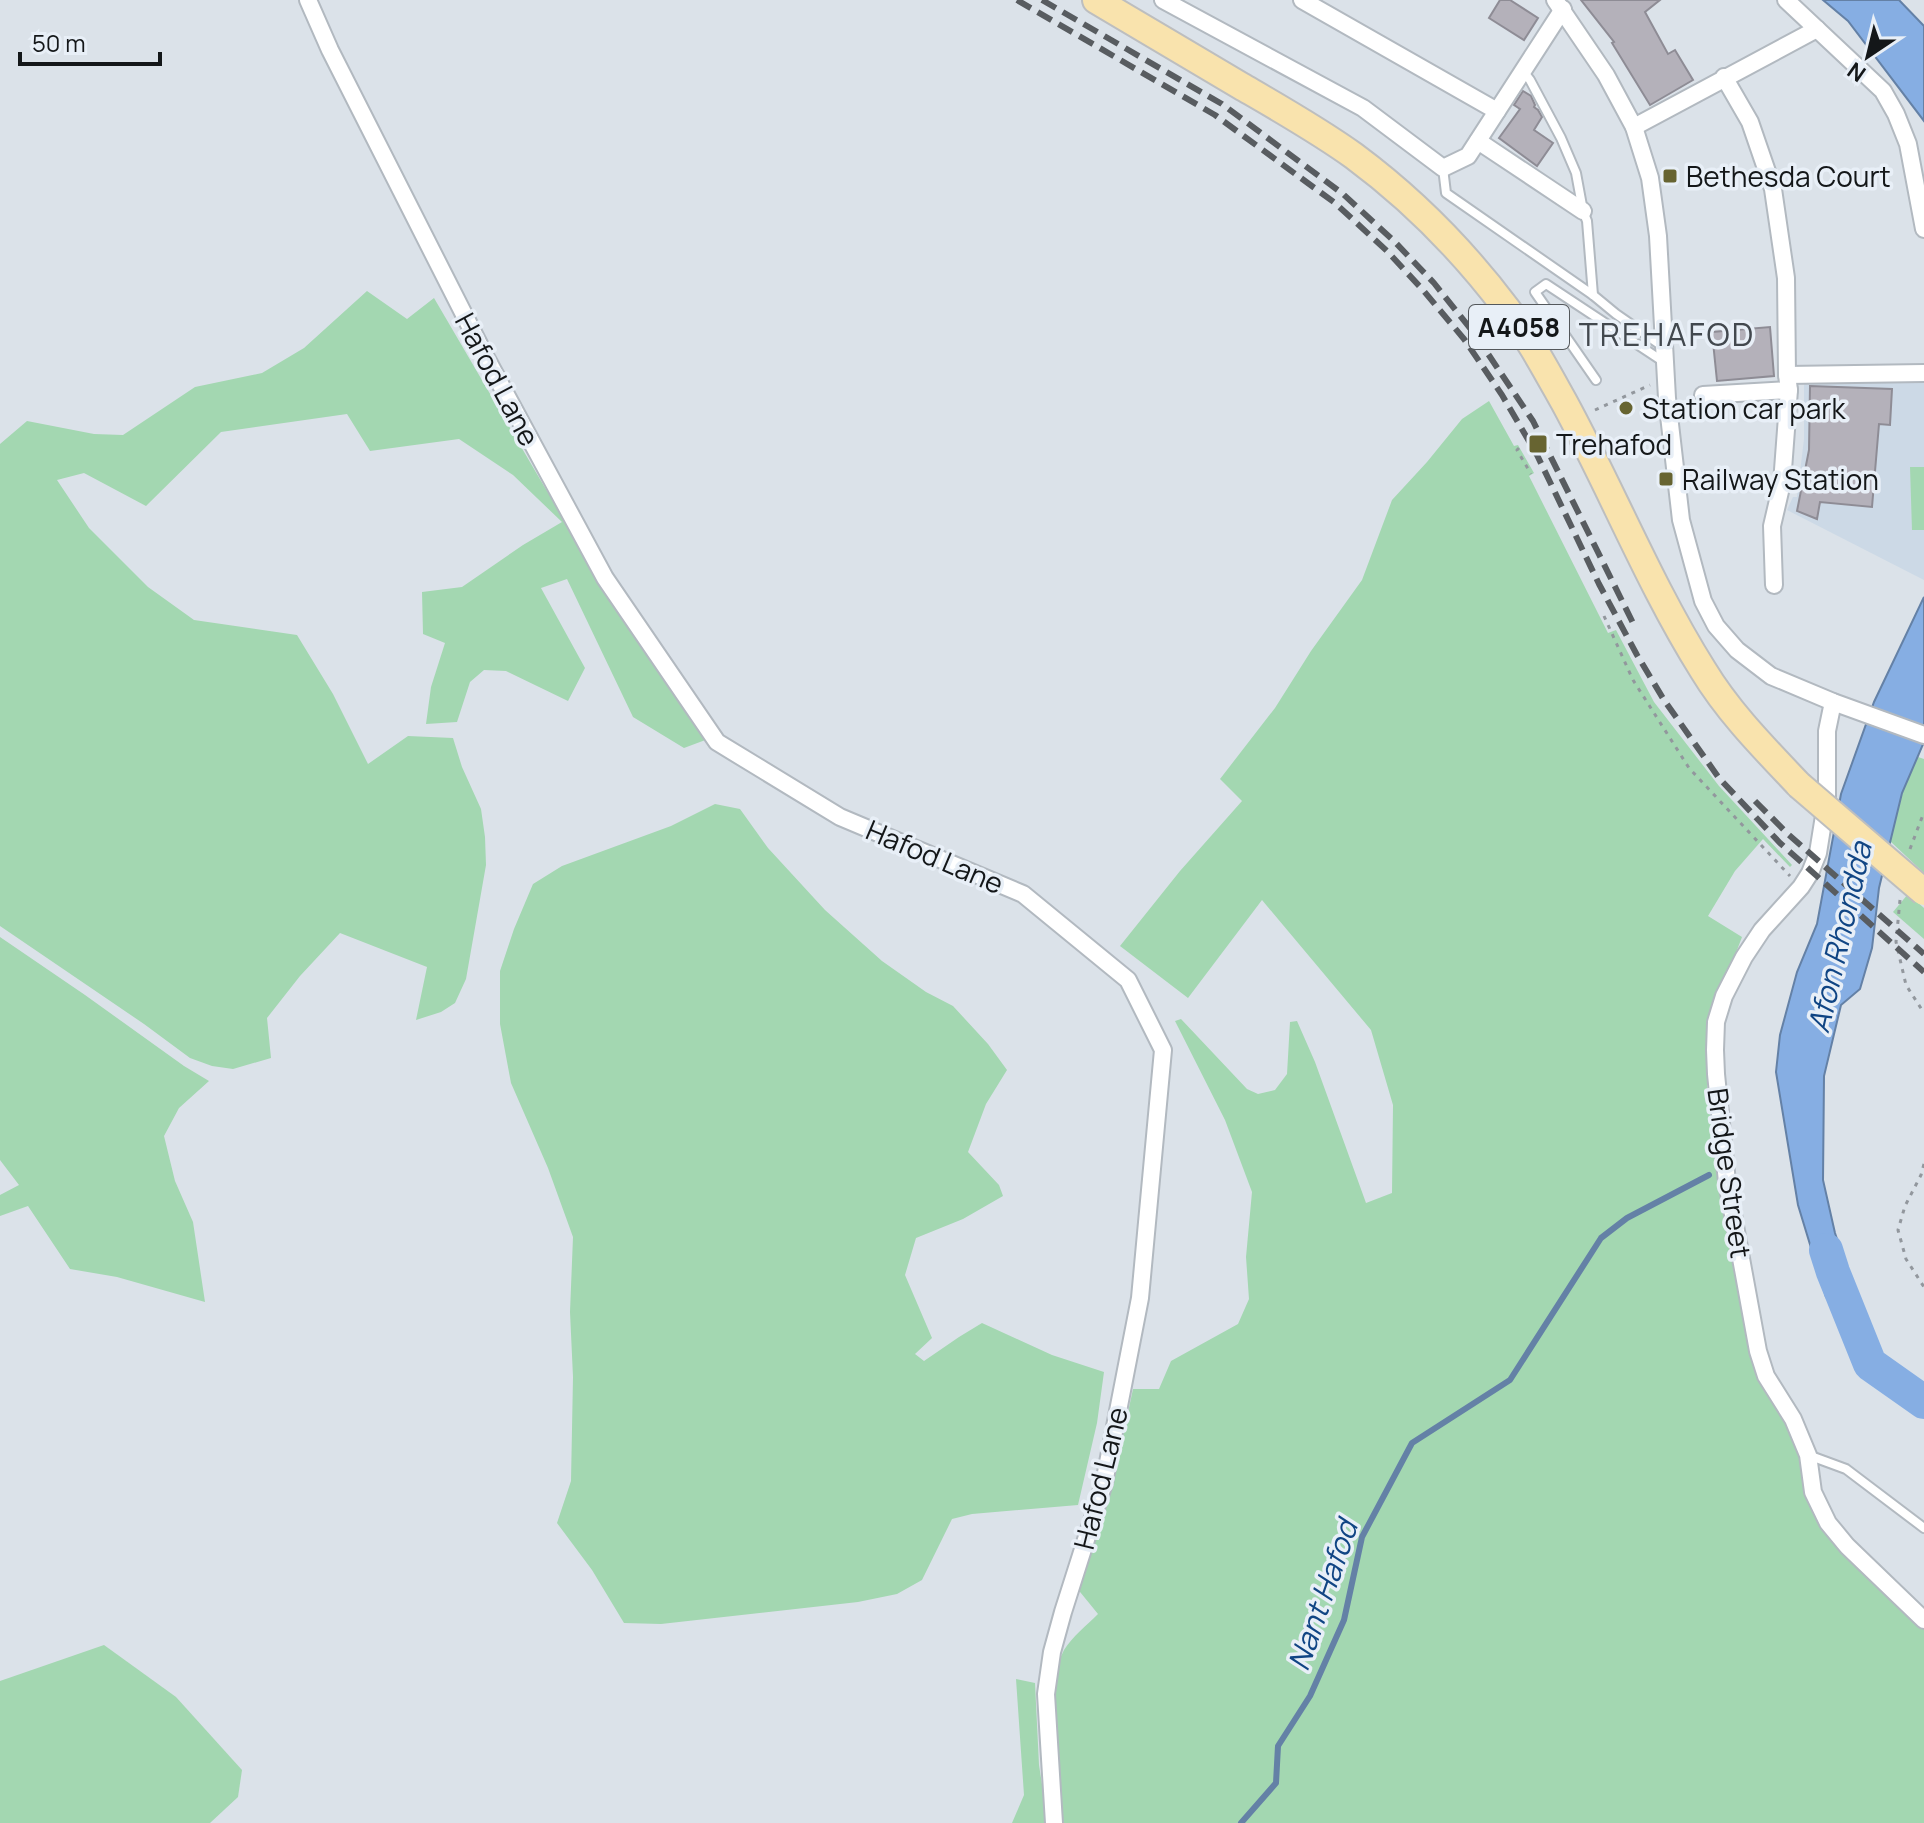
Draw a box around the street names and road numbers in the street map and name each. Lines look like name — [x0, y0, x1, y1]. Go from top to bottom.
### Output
road number: A4058 — [1469, 305, 1569, 349]
street label: Hafod Lane — [447, 306, 549, 452]
street label: Hafod Lane — [861, 810, 1009, 902]
street label: Bridge Street — [1699, 1086, 1761, 1260]
street label: Hafod Lane — [1064, 1403, 1136, 1553]

